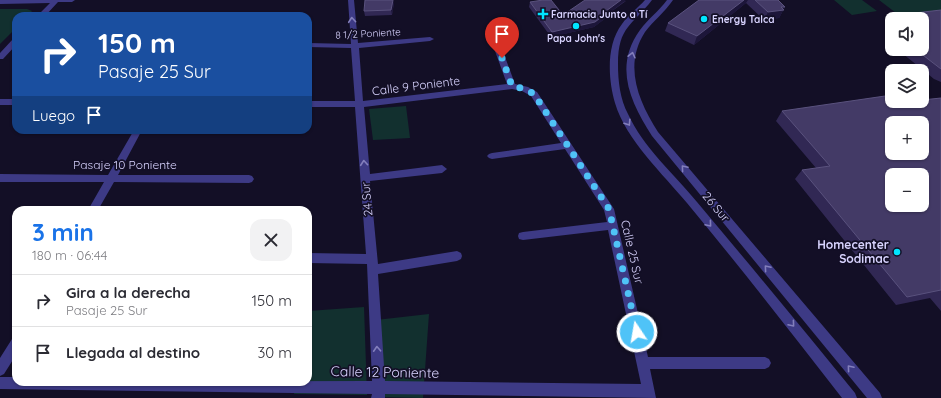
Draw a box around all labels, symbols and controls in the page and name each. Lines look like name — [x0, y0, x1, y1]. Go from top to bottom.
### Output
place label: Farmacia Junto a Tí — [551, 8, 648, 21]
marker: Farmacia Junto a Tí — [538, 9, 548, 19]
map controls — [885, 12, 929, 212]
button: sound — [885, 12, 929, 56]
place label: Energy Talca — [712, 13, 774, 26]
marker: Energy Talca — [699, 14, 709, 24]
one-way arrow — [348, 17, 357, 23]
pin — [485, 17, 519, 58]
marker: Papa John's — [571, 21, 581, 31]
icon: arrive — [491, 23, 513, 45]
text: 150 m — [98, 25, 176, 60]
street label: 8 1/2 Poniente — [335, 25, 401, 42]
icon: right — [32, 28, 84, 80]
place label: Papa John's — [547, 32, 605, 45]
one-way arrow — [627, 52, 636, 59]
text: Pasaje 25 Sur — [98, 60, 211, 83]
button: layers — [885, 64, 929, 108]
street label: Calle 9 Poniente — [371, 73, 461, 98]
icon: arrive — [83, 104, 105, 126]
text: Luego — [32, 106, 75, 125]
button: + — [885, 116, 929, 160]
one-way arrow — [624, 118, 631, 125]
street label: Pasaje 10 Poniente — [73, 157, 177, 172]
one-way arrow — [360, 160, 369, 166]
one-way arrow — [681, 166, 688, 173]
button: − — [885, 168, 929, 212]
street label: 24 Sur — [358, 181, 375, 217]
street label: 26 Sur — [700, 189, 733, 225]
text: 3 min — [32, 217, 94, 247]
street label: Calle 25 Sur — [618, 218, 647, 286]
button: close — [250, 219, 292, 261]
one-way arrow — [705, 219, 712, 227]
place label: Homecenter Sodimac — [817, 237, 889, 266]
text: 180 m · 06:44 — [32, 247, 107, 263]
marker: Homecenter Sodimac — [892, 247, 902, 257]
one-way arrow — [764, 265, 771, 273]
text: Gira a la derecha — [66, 283, 191, 302]
icon: right — [32, 290, 54, 312]
text: 150 m — [252, 291, 292, 310]
text: Pasaje 25 Sur — [66, 302, 148, 318]
position arrow — [616, 311, 658, 353]
one-way arrow — [788, 320, 795, 327]
icon: arrive — [32, 342, 54, 364]
text: Llegada al destino — [66, 343, 200, 362]
text: 30 m — [257, 343, 292, 362]
one-way arrow — [373, 346, 382, 352]
street label: Calle 12 Poniente — [330, 362, 440, 382]
one-way arrow — [847, 365, 854, 373]

